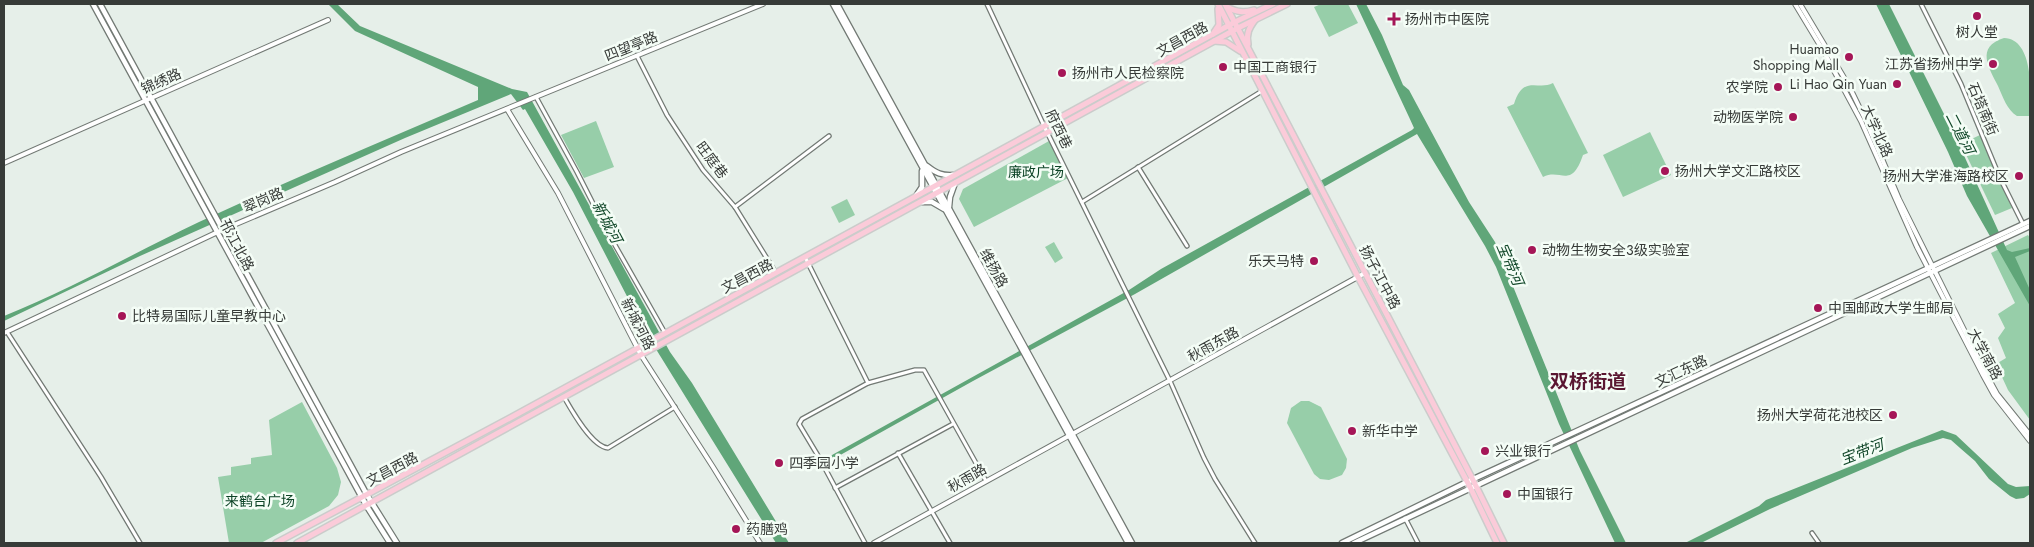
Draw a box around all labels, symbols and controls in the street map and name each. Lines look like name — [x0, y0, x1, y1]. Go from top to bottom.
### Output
place label: 扬州市中医院 — [1405, 9, 1489, 29]
marker: 树人堂 — [1971, 10, 1983, 22]
marker: 扬州市中医院 — [1387, 12, 1401, 26]
street label: 文昌西路 — [1153, 17, 1211, 61]
place label: 树人堂 — [1956, 22, 1998, 42]
street label: 四望亭路 — [601, 26, 661, 66]
place label: Huamao Shopping Mall — [1753, 39, 1839, 75]
marker: Huamao Shopping Mall — [1843, 51, 1855, 63]
place label: 江苏省扬州中学 — [1885, 54, 1983, 74]
place label: 中国工商银行 — [1233, 57, 1317, 77]
marker: 江苏省扬州中学 — [1987, 58, 1999, 70]
marker: 中国工商银行 — [1217, 61, 1229, 73]
street label: 锦绣路 — [138, 63, 184, 99]
place label: 扬州市人民检察院 — [1072, 63, 1184, 83]
marker: 扬州市人民检察院 — [1056, 67, 1068, 79]
place label: Li Hao Qin Yuan — [1790, 74, 1887, 94]
place label: 农学院 — [1726, 77, 1768, 97]
marker: Li Hao Qin Yuan — [1891, 78, 1903, 90]
street label: 石塔南街 — [1963, 79, 2003, 139]
marker: 农学院 — [1772, 81, 1784, 93]
street label: 大学北路 — [1856, 101, 1898, 161]
street label: 府西巷 — [1041, 106, 1077, 152]
place label: 动物医学院 — [1713, 107, 1783, 127]
water label: 二道河 — [1940, 108, 1981, 161]
marker: 动物医学院 — [1787, 111, 1799, 123]
street label: 旺庭巷 — [691, 137, 733, 183]
place label: 扬州大学文汇路校区 — [1675, 161, 1801, 181]
park label: 廉政广场 — [1008, 162, 1064, 182]
marker: 扬州大学文汇路校区 — [1659, 165, 1671, 177]
place label: 扬州大学淮海路校区 — [1883, 166, 2009, 186]
marker: 扬州大学淮海路校区 — [2013, 170, 2025, 182]
street label: 翠岗路 — [240, 183, 286, 217]
water label: 新城河 — [587, 197, 629, 250]
street label: 邗江北路 — [215, 216, 259, 274]
water label: 宝带河 — [1491, 239, 1530, 292]
place label: 动物生物安全3级实验室 — [1542, 240, 1690, 260]
street label: 扬子江中路 — [1355, 241, 1405, 313]
marker: 动物生物安全3级实验室 — [1526, 244, 1538, 256]
street label: 维扬路 — [975, 245, 1013, 291]
place label: 乐天马特 — [1248, 251, 1304, 271]
street label: 文昌西路 — [718, 254, 776, 298]
marker: 乐天马特 — [1308, 255, 1320, 267]
street label: 新城河路 — [616, 295, 660, 353]
place label: 中国邮政大学生邮局 — [1828, 298, 1954, 318]
marker: 中国邮政大学生邮局 — [1812, 302, 1824, 314]
place label: 比特易国际儿童早教中心 — [132, 306, 286, 326]
marker: 比特易国际儿童早教中心 — [116, 310, 128, 322]
street label: 秋雨东路 — [1184, 322, 1242, 366]
street label: 大学南路 — [1963, 325, 2007, 383]
street label: 文汇东路 — [1651, 350, 1711, 392]
district label: 双桥街道 — [1550, 368, 1626, 395]
place label: 扬州大学荷花池校区 — [1757, 405, 1883, 425]
marker: 扬州大学荷花池校区 — [1887, 409, 1899, 421]
place label: 新华中学 — [1362, 421, 1418, 441]
marker: 新华中学 — [1346, 425, 1358, 437]
water label: 宝带河 — [1837, 433, 1890, 470]
place label: 兴业银行 — [1495, 441, 1551, 461]
marker: 兴业银行 — [1479, 445, 1491, 457]
street label: 文昌西路 — [363, 447, 421, 491]
place label: 四季园小学 — [789, 453, 859, 473]
marker: 四季园小学 — [773, 457, 785, 469]
street label: 秋雨路 — [944, 459, 990, 497]
place label: 中国银行 — [1517, 484, 1573, 504]
marker: 中国银行 — [1501, 488, 1513, 500]
park label: 来鹤台广场 — [225, 491, 295, 511]
place label: 药膳鸡 — [746, 519, 788, 539]
marker: 药膳鸡 — [730, 523, 742, 535]

